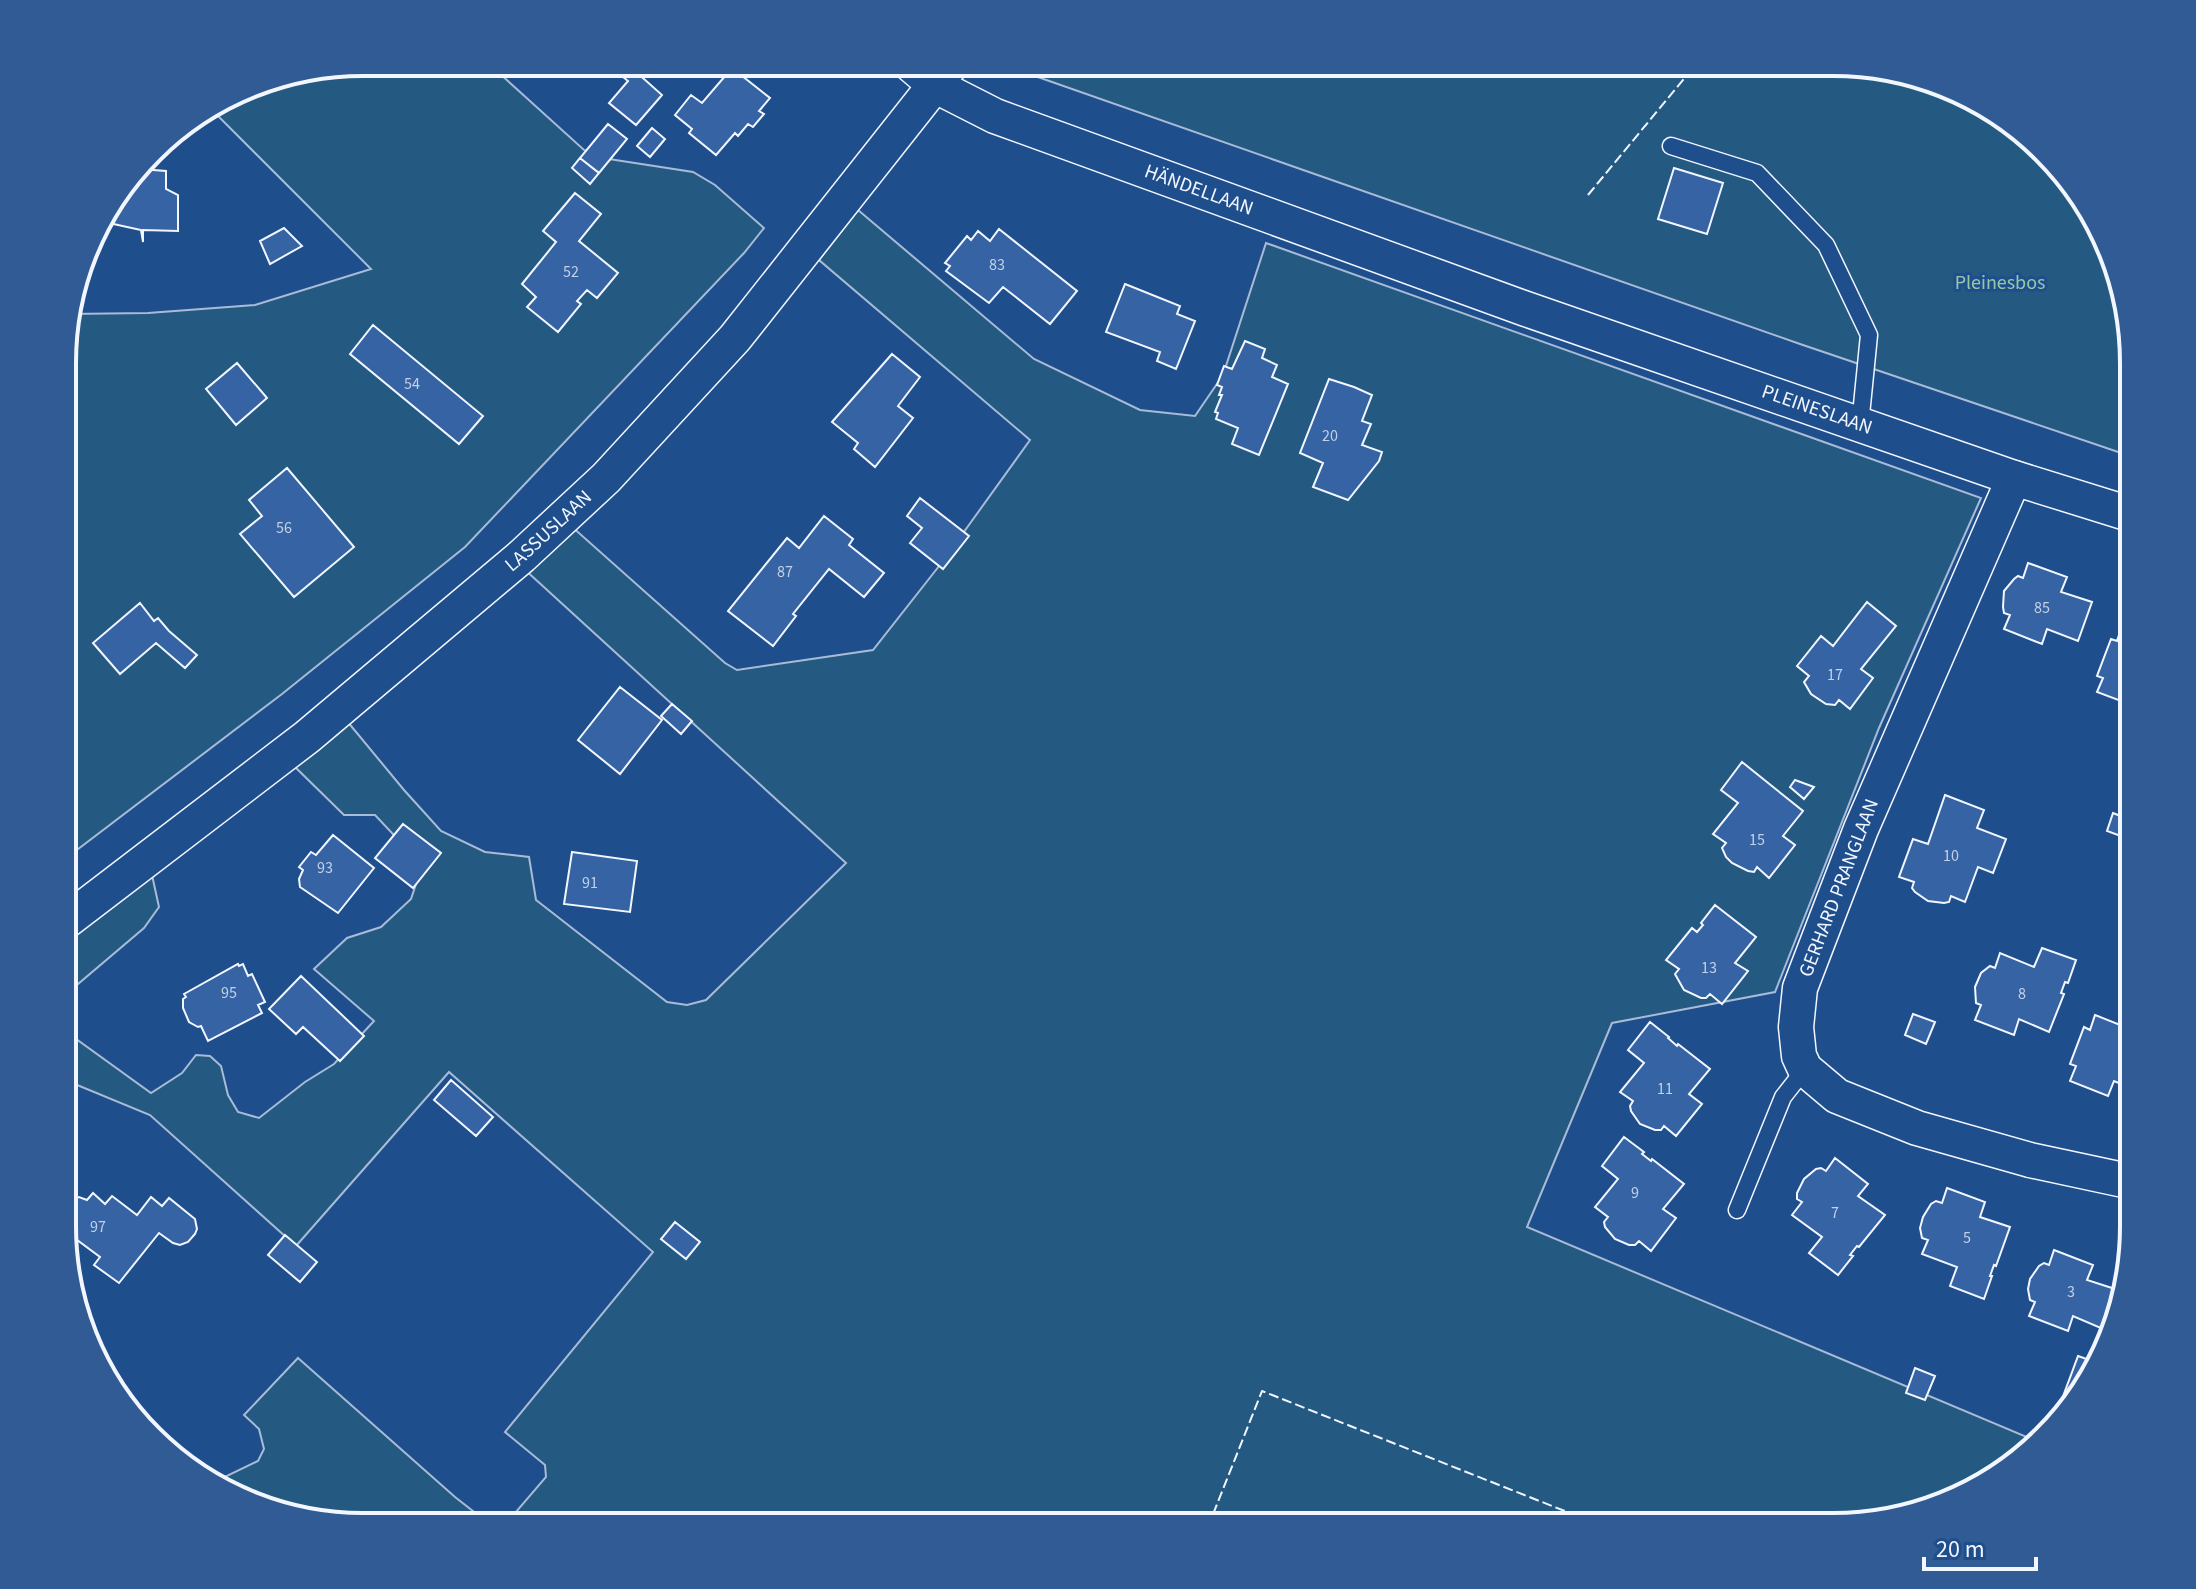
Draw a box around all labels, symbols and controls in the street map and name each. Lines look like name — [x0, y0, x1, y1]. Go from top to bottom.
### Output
street label: HÄNDELLAAN — [1141, 158, 1257, 223]
house number: 83 — [989, 254, 1005, 276]
house number: 52 — [563, 261, 579, 283]
park label: Pleinesbos — [1955, 269, 2045, 297]
house number: 54 — [404, 373, 420, 395]
street label: PLEINESLAAN — [1758, 378, 1876, 442]
house number: 20 — [1322, 425, 1338, 447]
street label: LASSUSLAAN — [499, 484, 598, 579]
house number: 56 — [276, 517, 292, 539]
house number: 87 — [777, 561, 793, 583]
house number: 85 — [2034, 597, 2050, 619]
house number: 17 — [1827, 664, 1843, 686]
street label: GERHARD PRANGLAAN — [1792, 795, 1886, 981]
house number: 15 — [1749, 829, 1765, 851]
house number: 10 — [1943, 845, 1959, 867]
house number: 93 — [317, 857, 333, 879]
house number: 91 — [582, 872, 598, 894]
house number: 13 — [1701, 957, 1717, 979]
house number: 95 — [221, 982, 237, 1004]
house number: 8 — [2018, 983, 2026, 1005]
house number: 11 — [1657, 1078, 1673, 1100]
house number: 9 — [1631, 1182, 1639, 1204]
house number: 7 — [1831, 1202, 1839, 1224]
house number: 97 — [90, 1216, 106, 1238]
house number: 5 — [1963, 1227, 1971, 1249]
house number: 3 — [2067, 1281, 2075, 1303]
scale bar — [1924, 1521, 2036, 1571]
text: 20 m — [1936, 1532, 1985, 1567]

